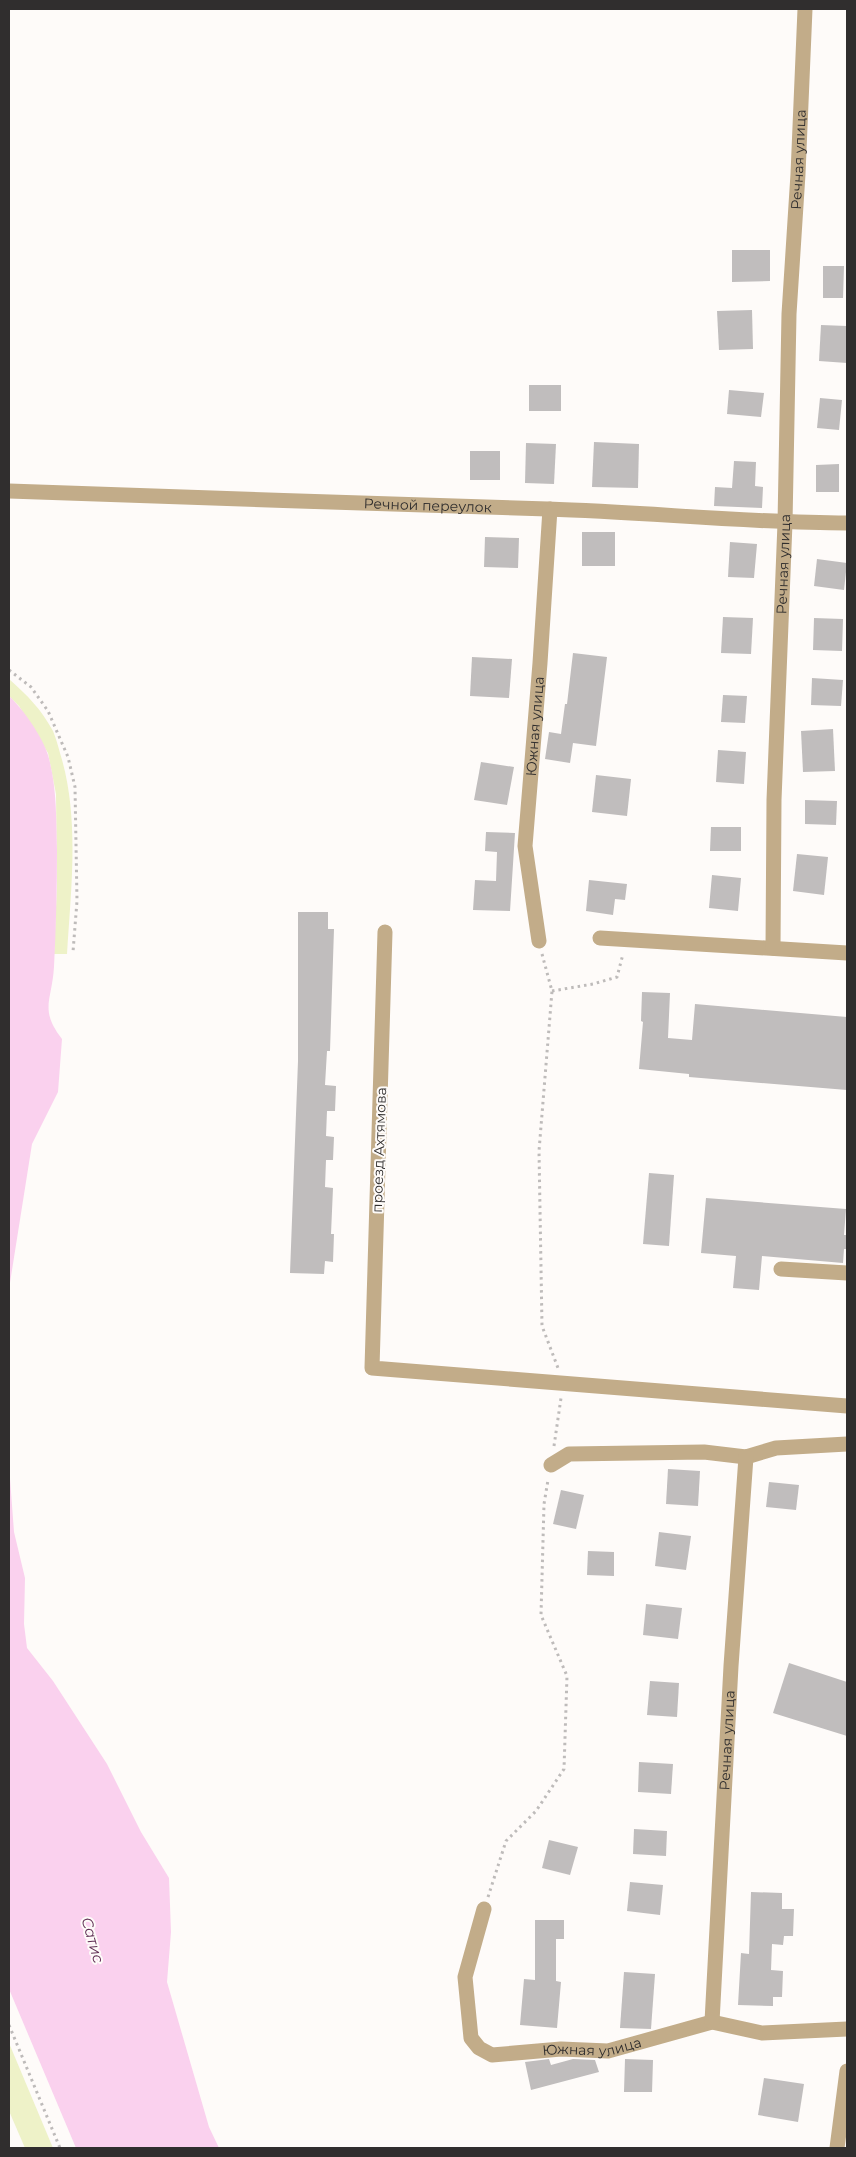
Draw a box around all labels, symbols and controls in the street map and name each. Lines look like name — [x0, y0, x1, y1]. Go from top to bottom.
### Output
street label: Речная улица — [787, 109, 810, 210]
street label: Речной переулок — [363, 494, 492, 516]
street label: Речная улица — [772, 514, 794, 615]
street label: Южная улица — [522, 676, 548, 777]
street label: проезд Ахтямова — [368, 1087, 390, 1213]
street label: Речная улица — [715, 1690, 739, 1791]
water label: Сатис — [77, 1915, 109, 1966]
street label: Южная улица — [541, 2033, 643, 2060]

